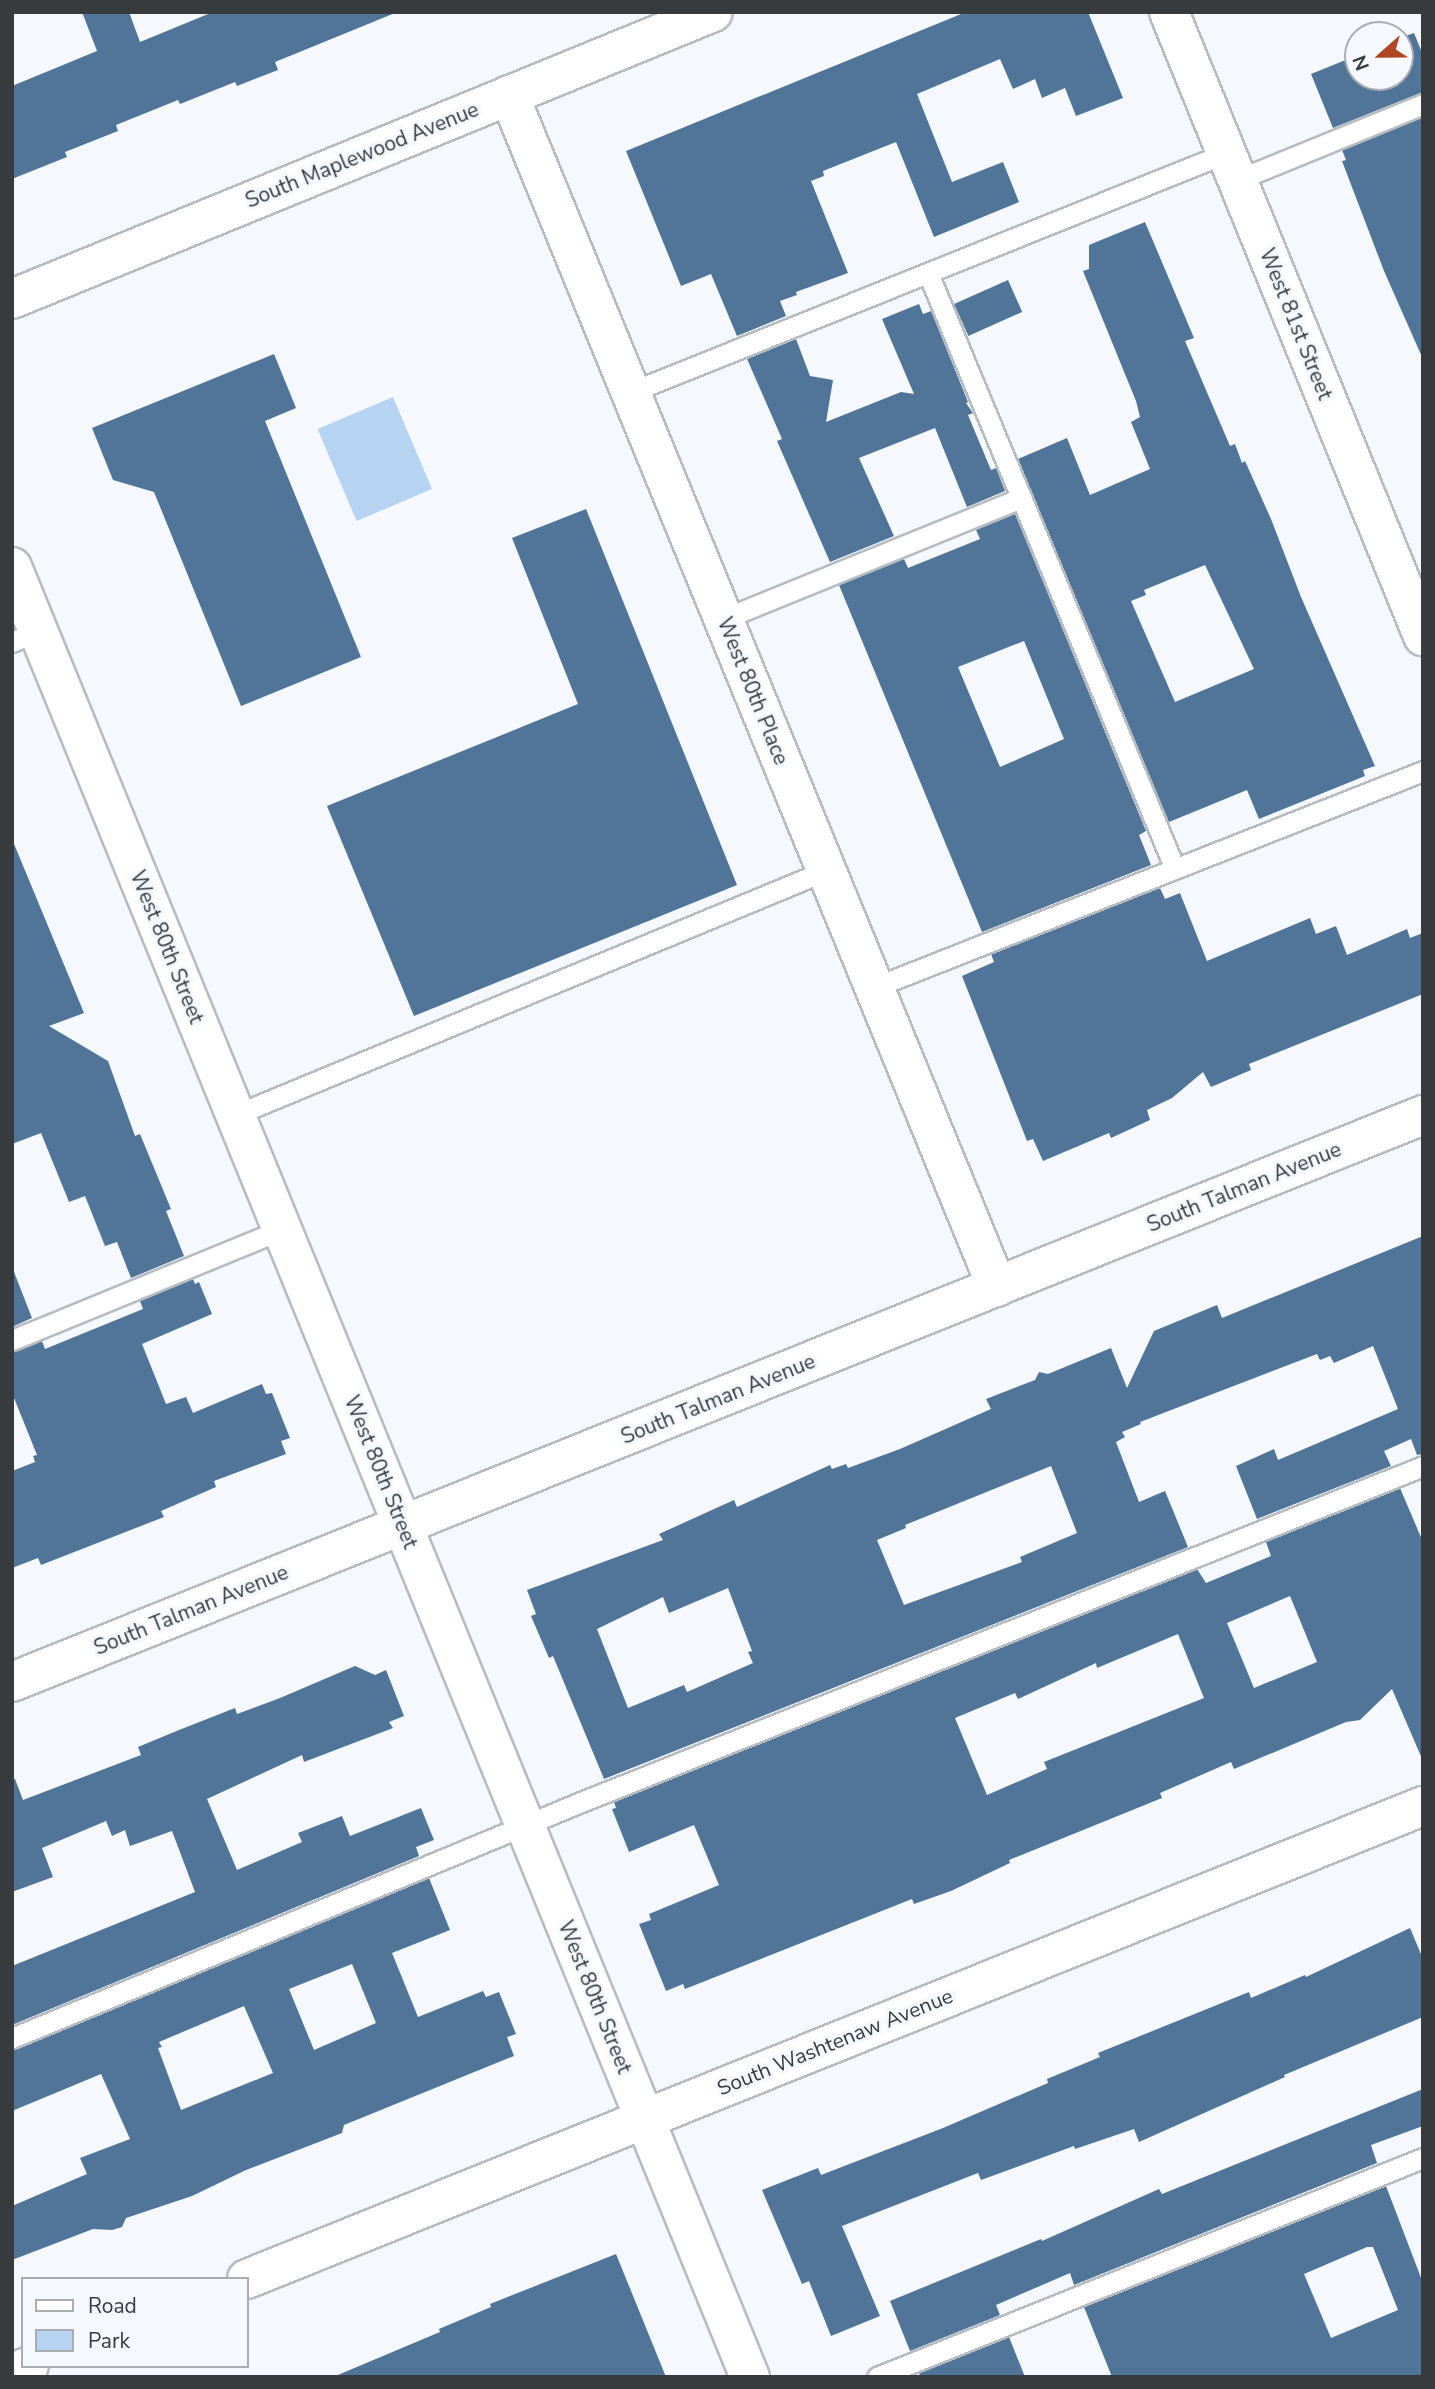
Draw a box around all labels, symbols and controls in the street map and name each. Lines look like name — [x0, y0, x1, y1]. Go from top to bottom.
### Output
north arrow — [1344, 21, 1414, 91]
text: N — [1347, 52, 1376, 74]
street label: South Maplewood Avenue — [242, 97, 482, 213]
street label: West 81st Street — [1254, 245, 1338, 403]
street label: West 80th Place — [712, 613, 794, 769]
street label: West 80th Street — [125, 867, 209, 1027]
street label: South Talman Avenue — [1143, 1136, 1345, 1238]
street label: South Talman Avenue — [617, 1348, 819, 1450]
street label: West 80th Street — [339, 1392, 423, 1552]
street label: South Talman Avenue — [90, 1559, 292, 1661]
street label: West 80th Street — [553, 1917, 637, 2077]
street label: South Washtenaw Avenue — [713, 1983, 957, 2101]
legend — [21, 2277, 248, 2368]
text: Road — [88, 2292, 137, 2320]
text: Park — [88, 2327, 130, 2355]

